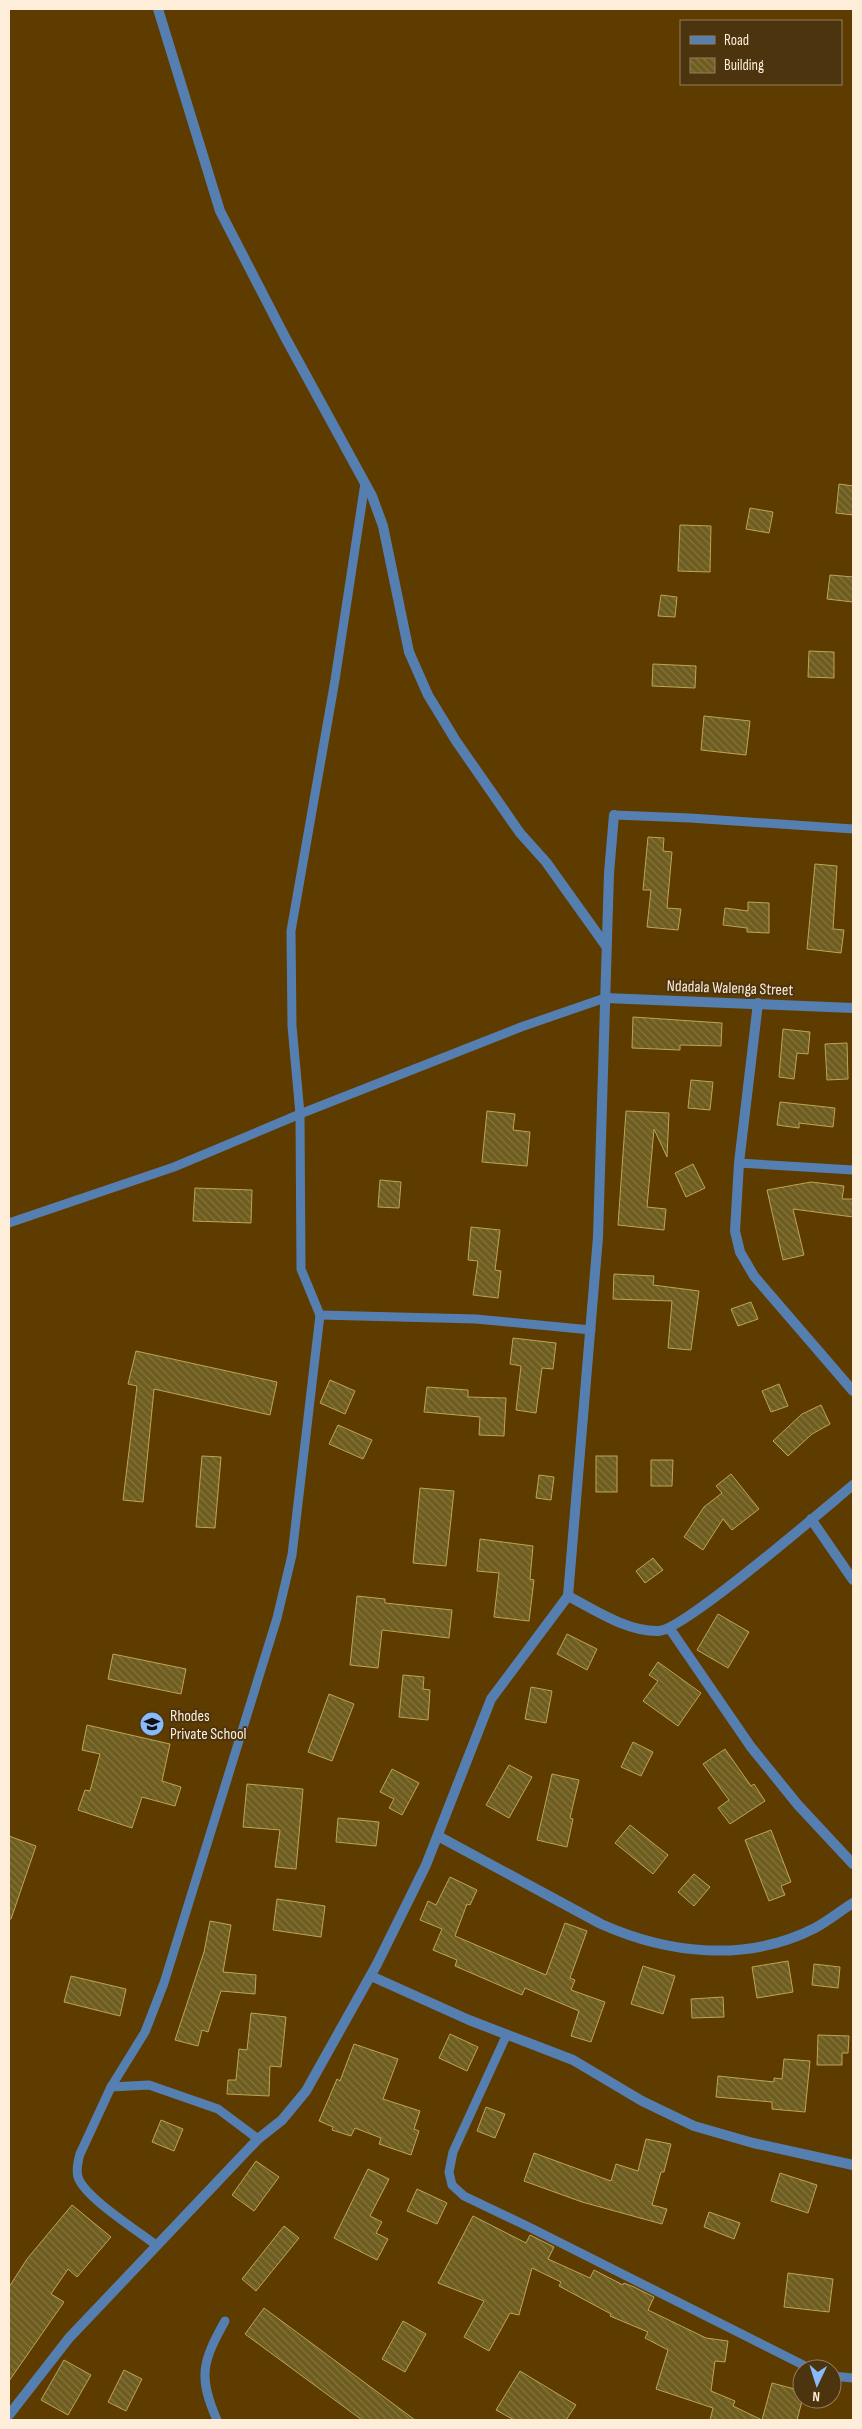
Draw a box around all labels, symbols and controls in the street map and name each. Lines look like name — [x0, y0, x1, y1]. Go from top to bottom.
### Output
legend — [680, 20, 842, 85]
text: Road — [724, 31, 749, 50]
text: Building — [724, 56, 764, 75]
street label: Ndadala Walenga Street — [666, 977, 794, 1000]
place label: Rhodes Private School — [170, 1707, 247, 1744]
school or university icon: Rhodes Private School — [139, 1711, 165, 1737]
north arrow — [792, 2359, 842, 2409]
text: N — [812, 2388, 820, 2405]

